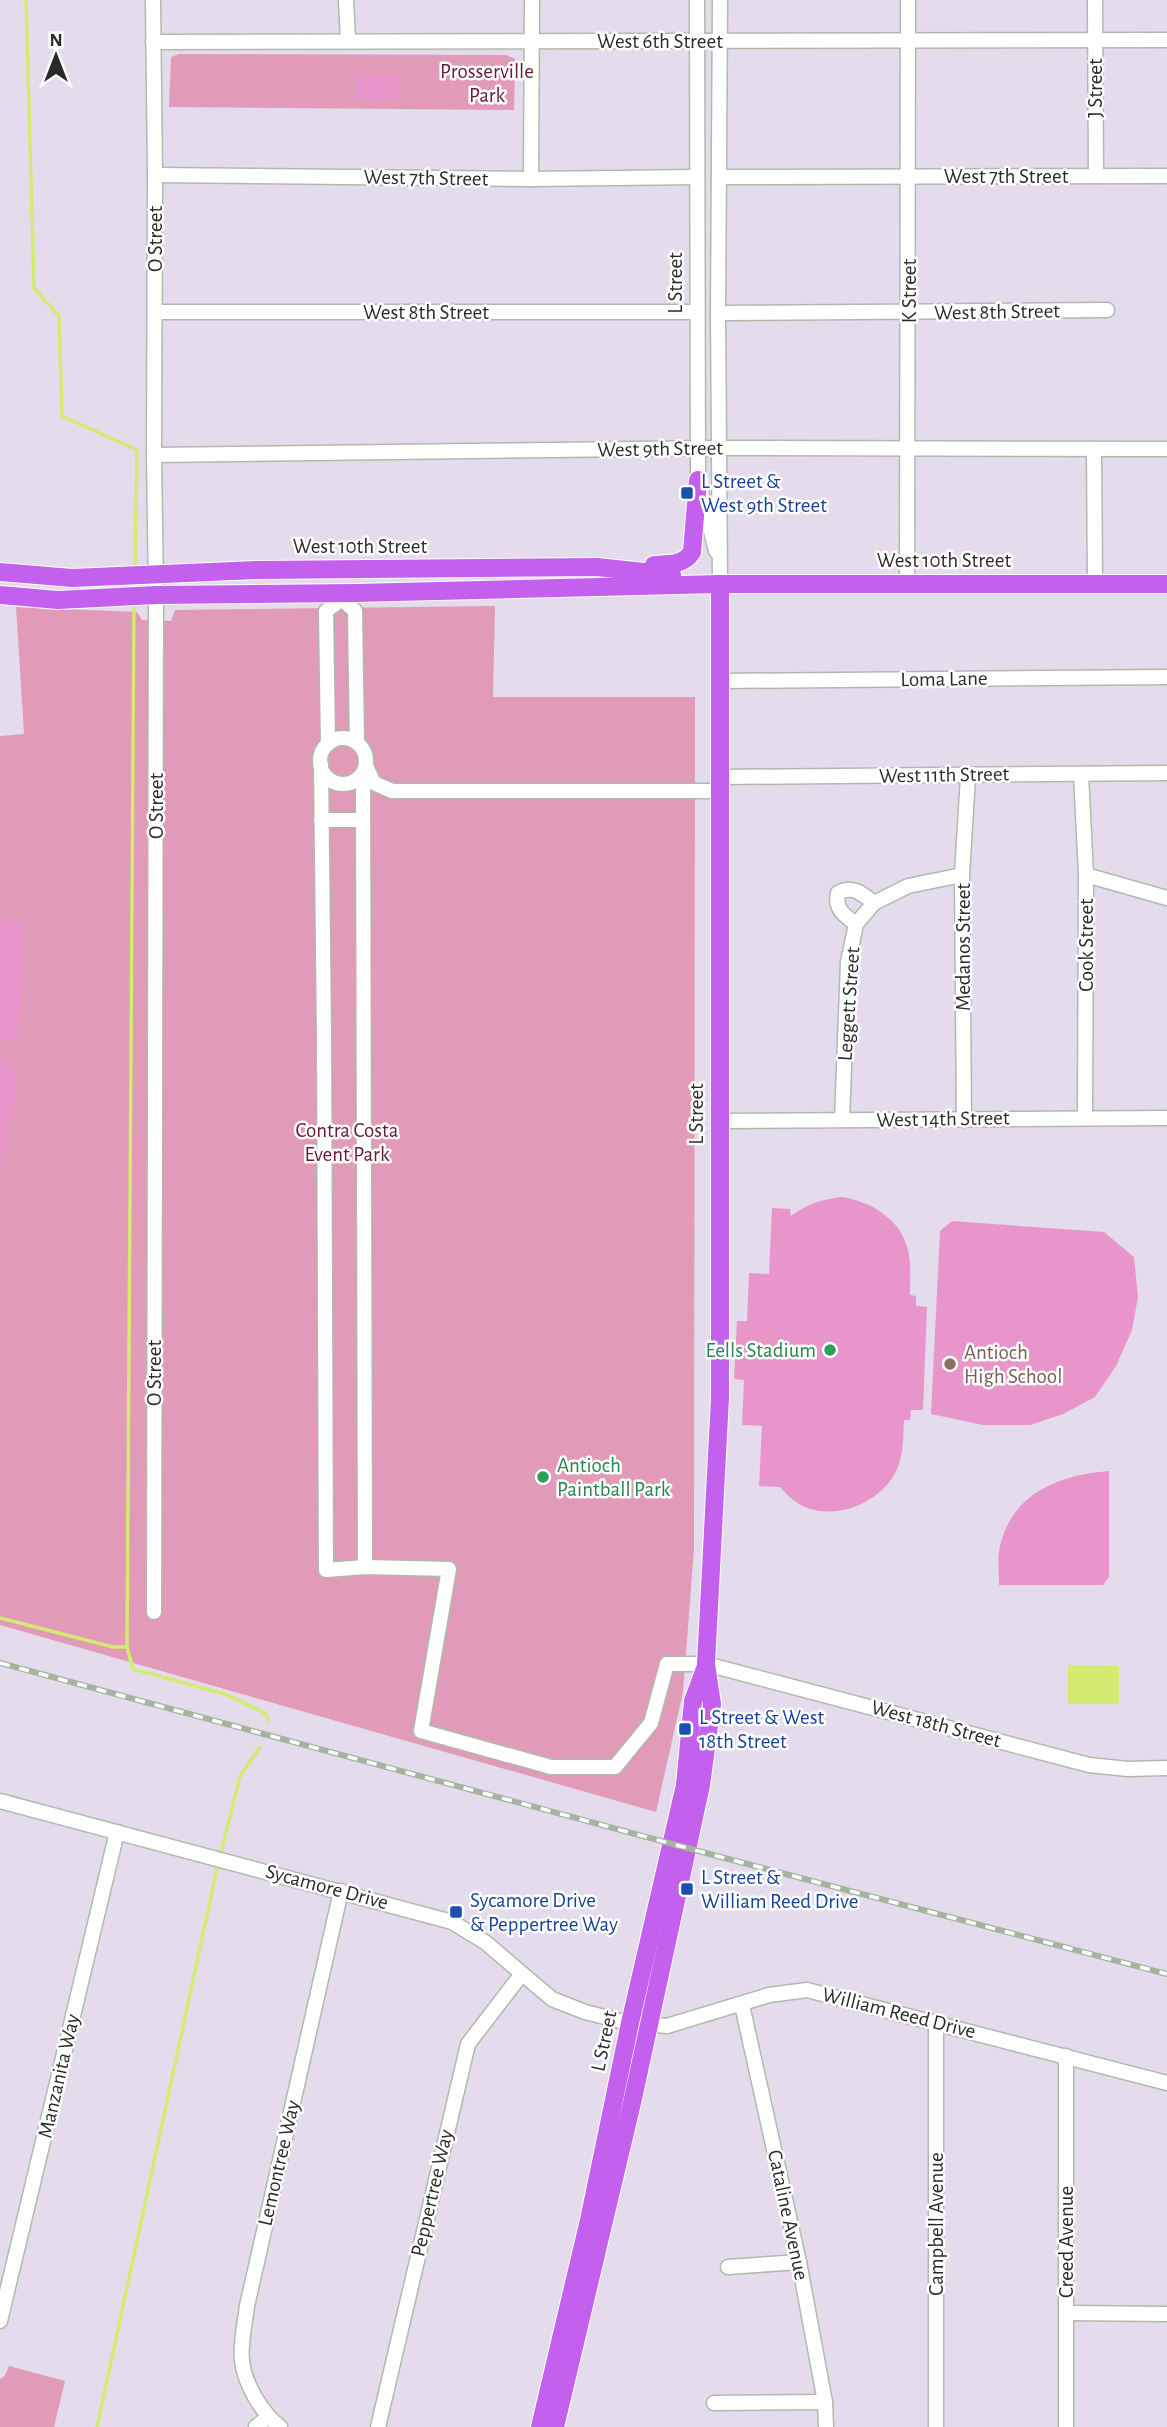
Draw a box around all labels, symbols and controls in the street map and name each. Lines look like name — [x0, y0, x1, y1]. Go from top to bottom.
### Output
north arrow — [21, 21, 91, 91]
text: N — [49, 31, 63, 50]
street label: West 6th Street — [597, 31, 723, 52]
street label: J Street — [1085, 58, 1106, 118]
park label: Prosserville Park — [440, 61, 534, 106]
street label: West 7th Street — [363, 166, 489, 190]
street label: West 7th Street — [944, 166, 1069, 187]
street label: O Street — [145, 206, 166, 272]
street label: L Street — [665, 252, 686, 314]
street label: K Street — [899, 259, 920, 323]
street label: West 8th Street — [934, 300, 1060, 324]
street label: West 8th Street — [363, 302, 489, 323]
street label: West 9th Street — [597, 437, 723, 461]
place label: L Street & West 9th Street — [701, 471, 827, 516]
marker: L Street & West 9th Street — [679, 485, 695, 501]
street label: West 10th Street — [293, 536, 427, 557]
street label: West 10th Street — [877, 550, 1011, 571]
street label: Loma Lane — [900, 668, 988, 690]
street label: West 11th Street — [879, 763, 1010, 787]
street label: O Street — [146, 773, 167, 839]
street label: Medanos Street — [953, 883, 974, 1011]
street label: Cook Street — [1076, 898, 1097, 992]
street label: Leggett Street — [835, 946, 863, 1062]
street label: L Street — [686, 1083, 707, 1145]
street label: West 14th Street — [876, 1107, 1010, 1131]
park label: Contra Costa Event Park — [296, 1120, 399, 1165]
street label: O Street — [144, 1340, 165, 1406]
place label: Eells Stadium — [706, 1340, 816, 1361]
marker: Eells Stadium — [822, 1342, 838, 1358]
place label: Antioch High School — [964, 1342, 1062, 1387]
marker: Antioch High School — [942, 1356, 958, 1372]
place label: Antioch Paintball Park — [557, 1455, 671, 1500]
marker: Antioch Paintball Park — [535, 1469, 551, 1485]
street label: West 18th Street — [869, 1697, 1003, 1751]
place label: L Street & West 18th Street — [699, 1707, 824, 1752]
marker: L Street & West 18th Street — [677, 1721, 693, 1737]
street label: Sycamore Drive — [263, 1861, 391, 1913]
place label: L Street & William Reed Drive — [701, 1867, 858, 1912]
marker: L Street & William Reed Drive — [679, 1881, 695, 1897]
place label: Sycamore Drive & Peppertree Way — [470, 1890, 618, 1935]
marker: Sycamore Drive & Peppertree Way — [448, 1904, 464, 1920]
street label: William Reed Drive — [820, 1984, 978, 2042]
street label: L Street — [587, 2008, 621, 2073]
street label: Manzanita Way — [35, 2012, 83, 2140]
street label: Lemontree Way — [254, 2098, 304, 2228]
street label: Peppertree Way — [407, 2127, 457, 2259]
street label: Cataline Avenue — [764, 2148, 812, 2282]
street label: Campbell Avenue — [926, 2152, 947, 2296]
street label: Creed Avenue — [1056, 2186, 1077, 2298]

